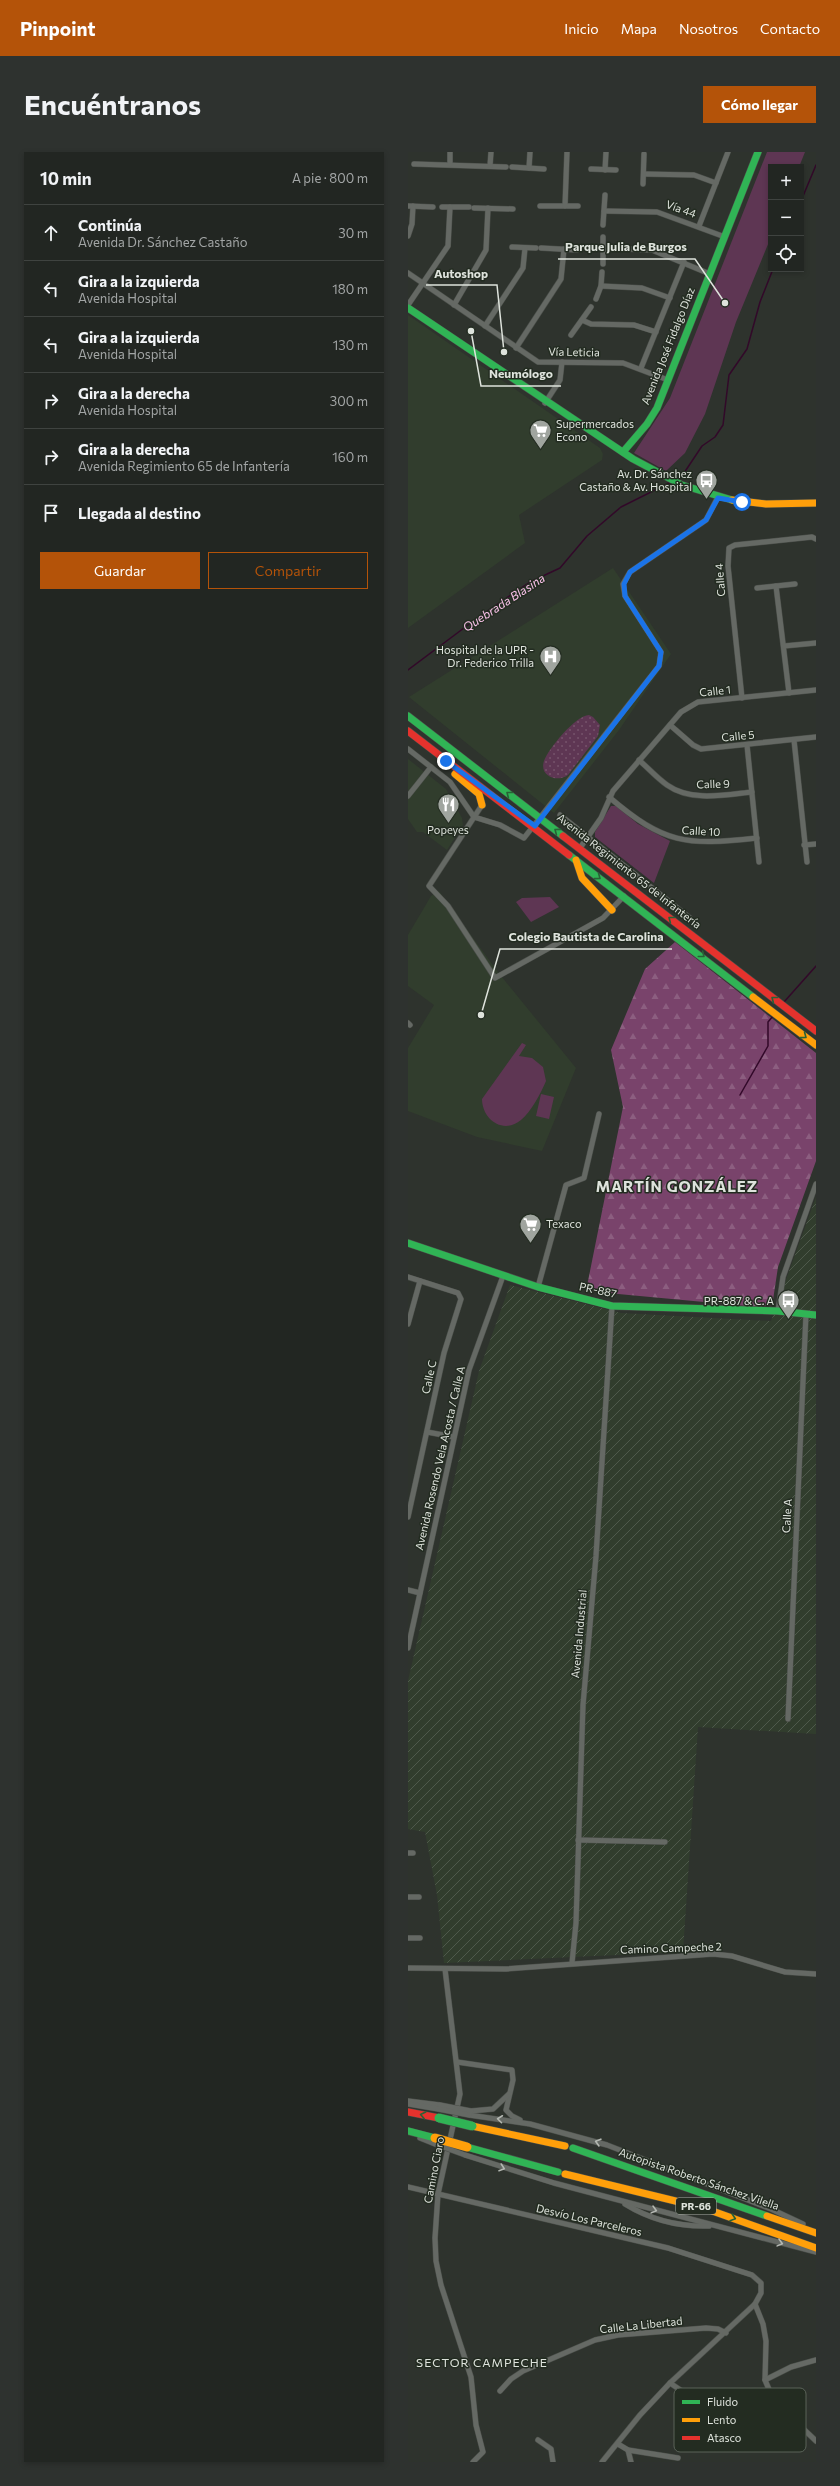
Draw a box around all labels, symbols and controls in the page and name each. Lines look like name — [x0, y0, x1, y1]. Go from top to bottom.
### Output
text: Pinpoint — [20, 17, 96, 40]
text: Inicio — [564, 20, 599, 37]
text: Mapa — [621, 20, 657, 37]
text: Nosotros — [679, 20, 738, 37]
text: Contacto — [760, 20, 820, 37]
button: Cómo llegar — [703, 86, 816, 123]
text: Encuéntranos — [24, 87, 201, 121]
map controls — [768, 164, 804, 272]
button: + — [768, 164, 804, 200]
text: 10 min — [40, 168, 92, 189]
text: A pie · 800 m — [292, 170, 368, 186]
street label: Vía 44 — [664, 197, 698, 220]
button: − — [768, 200, 804, 236]
text: Continúa — [78, 216, 142, 234]
icon: ahead — [40, 222, 62, 244]
text: 30 m — [338, 225, 368, 241]
text: Avenida Dr. Sánchez Castaño — [78, 234, 247, 250]
callout: Parque Julia de Burgos — [558, 235, 695, 259]
button: locate — [768, 236, 804, 272]
text: Parque Julia de Burgos — [565, 239, 687, 254]
callout: Autoshop — [426, 261, 497, 285]
text: Autoshop — [434, 266, 488, 280]
text: Gira a la izquierda — [78, 272, 200, 290]
icon: left — [40, 278, 62, 300]
text: 180 m — [332, 281, 368, 297]
street label: Avenida José Fidalgo Díaz — [638, 285, 698, 407]
text: Avenida Hospital — [78, 290, 177, 306]
text: Gira a la izquierda — [78, 328, 200, 346]
icon: left — [40, 334, 62, 356]
text: 130 m — [333, 337, 368, 353]
street label: Vía Leticia — [548, 345, 600, 358]
text: Avenida Hospital — [78, 346, 177, 362]
callout: Neumólogo — [481, 362, 561, 386]
text: Neumólogo — [489, 366, 553, 380]
text: Gira a la derecha — [78, 384, 190, 402]
icon: right — [40, 390, 62, 412]
text: 300 m — [330, 393, 368, 409]
text: Avenida Hospital — [78, 402, 177, 418]
supermarket icon: Supermercados Econo — [528, 417, 554, 450]
place label: Supermercados Econo — [556, 417, 634, 443]
text: Gira a la derecha — [78, 440, 190, 458]
icon: right — [40, 446, 62, 468]
text: 160 m — [332, 449, 368, 465]
text: Avenida Regimiento 65 de Infantería — [78, 458, 290, 474]
place label: Av. Dr. Sánchez Castaño & Av. Hospital — [579, 467, 693, 493]
bus stop icon: Av. Dr. Sánchez Castaño & Av. Hospital — [694, 467, 720, 500]
route start — [733, 493, 751, 511]
icon: arrive — [40, 502, 62, 524]
text: Llegada al destino — [78, 504, 201, 522]
button: Guardar — [40, 552, 200, 589]
button: Compartir — [208, 552, 368, 589]
street label: Calle 4 — [712, 563, 727, 597]
water label: Quebrada Blasina — [460, 570, 547, 634]
place label: Hospital de la UPR - Dr. Federico Trilla — [436, 643, 534, 669]
hospital icon: Hospital de la UPR - Dr. Federico Trilla — [537, 643, 563, 676]
street label: Calle 1 — [699, 682, 731, 699]
street label: Calle 5 — [721, 728, 755, 743]
route end — [437, 752, 455, 770]
street label: Calle 9 — [696, 776, 730, 791]
restaurant icon: Popeyes — [435, 791, 461, 824]
one-way arrow — [507, 792, 514, 799]
street label: Avenida Regimiento 65 de Infantería — [555, 810, 704, 931]
place label: Popeyes — [427, 823, 469, 836]
street label: Calle 10 — [681, 823, 721, 838]
one-way arrow — [555, 829, 562, 836]
one-way arrow — [594, 872, 601, 879]
one-way arrow — [669, 917, 676, 924]
callout: Colegio Bautista de Carolina — [500, 925, 672, 949]
text: Colegio Bautista de Carolina — [508, 929, 664, 943]
one-way arrow — [697, 951, 704, 958]
one-way arrow — [771, 997, 778, 1004]
one-way arrow — [799, 1031, 806, 1038]
district label: MARTÍN GONZÁLEZ — [596, 1177, 758, 1195]
supermarket icon: Texaco — [518, 1211, 544, 1244]
place label: Texaco — [546, 1217, 582, 1230]
street label: PR-887 — [578, 1279, 618, 1300]
bus stop icon: PR-887 & C. A — [776, 1288, 802, 1321]
place label: PR-887 & C. A — [704, 1294, 774, 1307]
street label: Calle C — [419, 1359, 438, 1395]
street label: Avenida Rosendo Vela Acosta / Calle A — [412, 1364, 467, 1551]
street label: Calle A — [779, 1498, 794, 1533]
street label: Avenida Industrial — [568, 1589, 589, 1679]
street label: Camino Campeche 2 — [620, 1939, 722, 1956]
one-way arrow — [420, 2112, 426, 2120]
one-way arrow — [497, 2114, 503, 2123]
street label: Camino Ciaro — [421, 2135, 446, 2204]
one-way arrow — [595, 2138, 602, 2147]
street label: Autopista Roberto Sánchez Vilella — [617, 2145, 781, 2212]
one-way arrow — [499, 2163, 506, 2172]
road number: PR-66 — [676, 2198, 716, 2214]
street label: Desvío Los Parceleros — [535, 2201, 643, 2238]
one-way arrow — [651, 2205, 658, 2213]
one-way arrow — [729, 2213, 736, 2221]
one-way arrow — [776, 2238, 783, 2247]
street label: Calle La Libertad — [599, 2314, 683, 2335]
district label: SECTOR CAMPECHE — [416, 2355, 548, 2369]
legend — [674, 2388, 806, 2452]
text: Fluido — [707, 2395, 738, 2408]
text: Lento — [707, 2413, 737, 2426]
text: Atasco — [707, 2431, 742, 2444]

